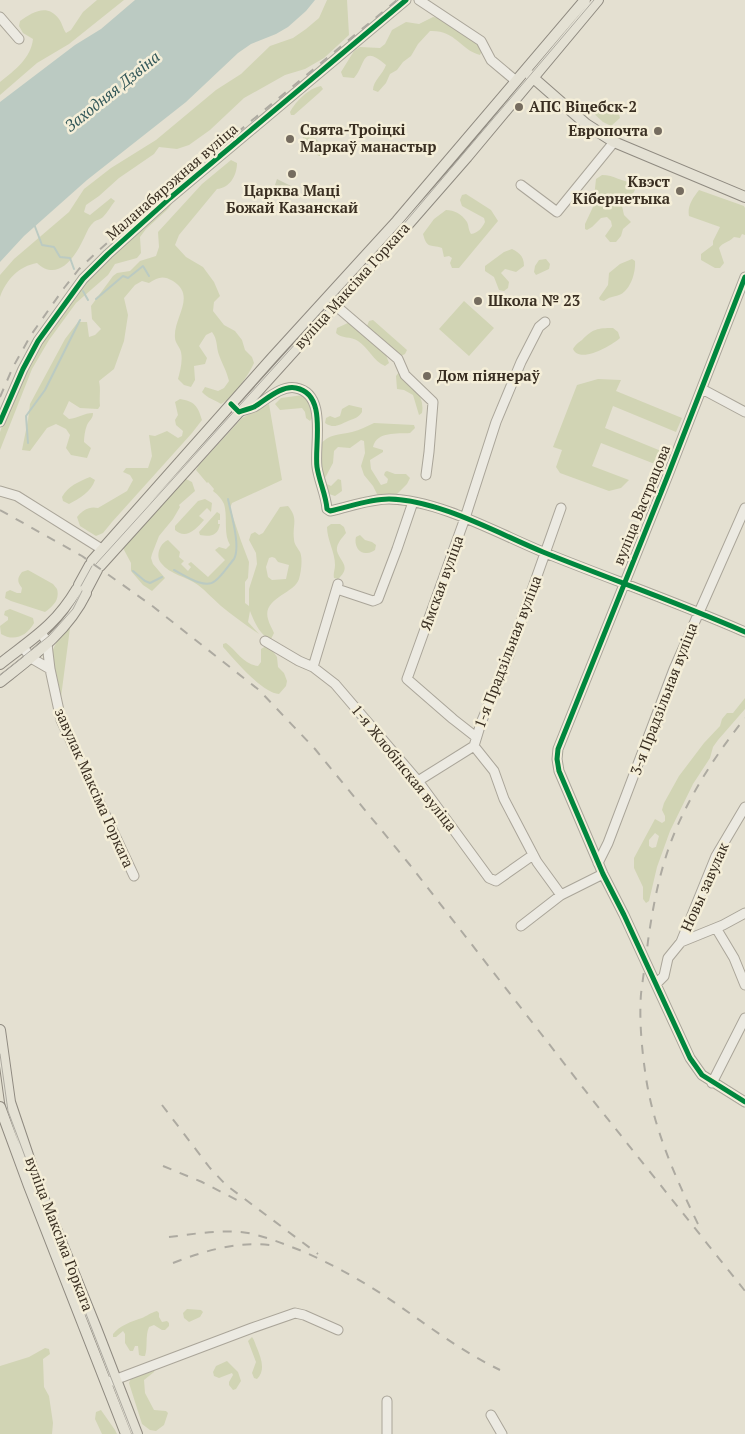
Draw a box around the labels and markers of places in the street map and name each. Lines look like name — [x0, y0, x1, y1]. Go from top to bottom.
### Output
place label: АПС Віцебск-2 — [529, 96, 637, 116]
marker: АПС Віцебск-2 — [513, 101, 525, 113]
place label: Свята-Троіцкі Маркаў манастыр — [300, 119, 436, 156]
place label: Европочта — [568, 120, 649, 140]
marker: Европочта — [652, 125, 664, 137]
marker: Свята-Троіцкі Маркаў манастыр — [284, 133, 296, 145]
marker: Царква Маці Божай Казанскай — [286, 168, 298, 180]
place label: Квэст Кібернетыка — [573, 171, 671, 208]
place label: Царква Маці Божай Казанскай — [226, 180, 358, 217]
marker: Квэст Кібернетыка — [674, 185, 686, 197]
place label: Школа № 23 — [488, 290, 580, 310]
marker: Школа № 23 — [472, 295, 484, 307]
place label: Дом піянераў — [437, 365, 541, 385]
marker: Дом піянераў — [421, 370, 433, 382]

